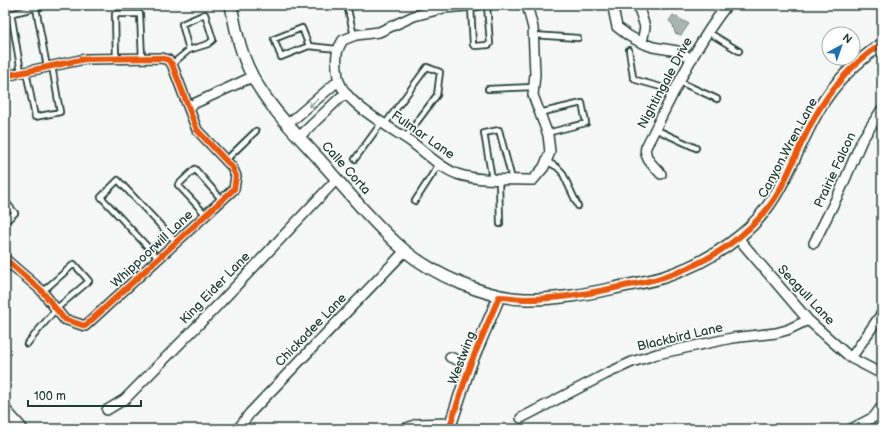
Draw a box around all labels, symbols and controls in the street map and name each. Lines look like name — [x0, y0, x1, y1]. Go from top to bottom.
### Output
north arrow — [821, 26, 861, 66]
text: N — [840, 31, 854, 46]
street label: Nightingale Drive — [634, 34, 696, 132]
street label: Canyon Wren Lane — [755, 95, 821, 201]
one-way arrow — [308, 98, 318, 107]
street label: Fulmar Lane — [388, 107, 458, 163]
street label: Prairie Falcon — [811, 130, 859, 210]
street label: Calle Corta — [318, 138, 374, 198]
street label: Whippoorwill Lane — [108, 207, 197, 291]
street label: King Eider Lane — [177, 248, 254, 327]
street label: Seagull Lane — [774, 262, 838, 329]
street label: Chickadee Lane — [272, 290, 350, 370]
street label: Blackbird Lane — [636, 319, 725, 355]
street label: Westwing — [445, 329, 479, 387]
scale bar — [28, 382, 141, 408]
text: 100 m — [34, 389, 66, 404]

